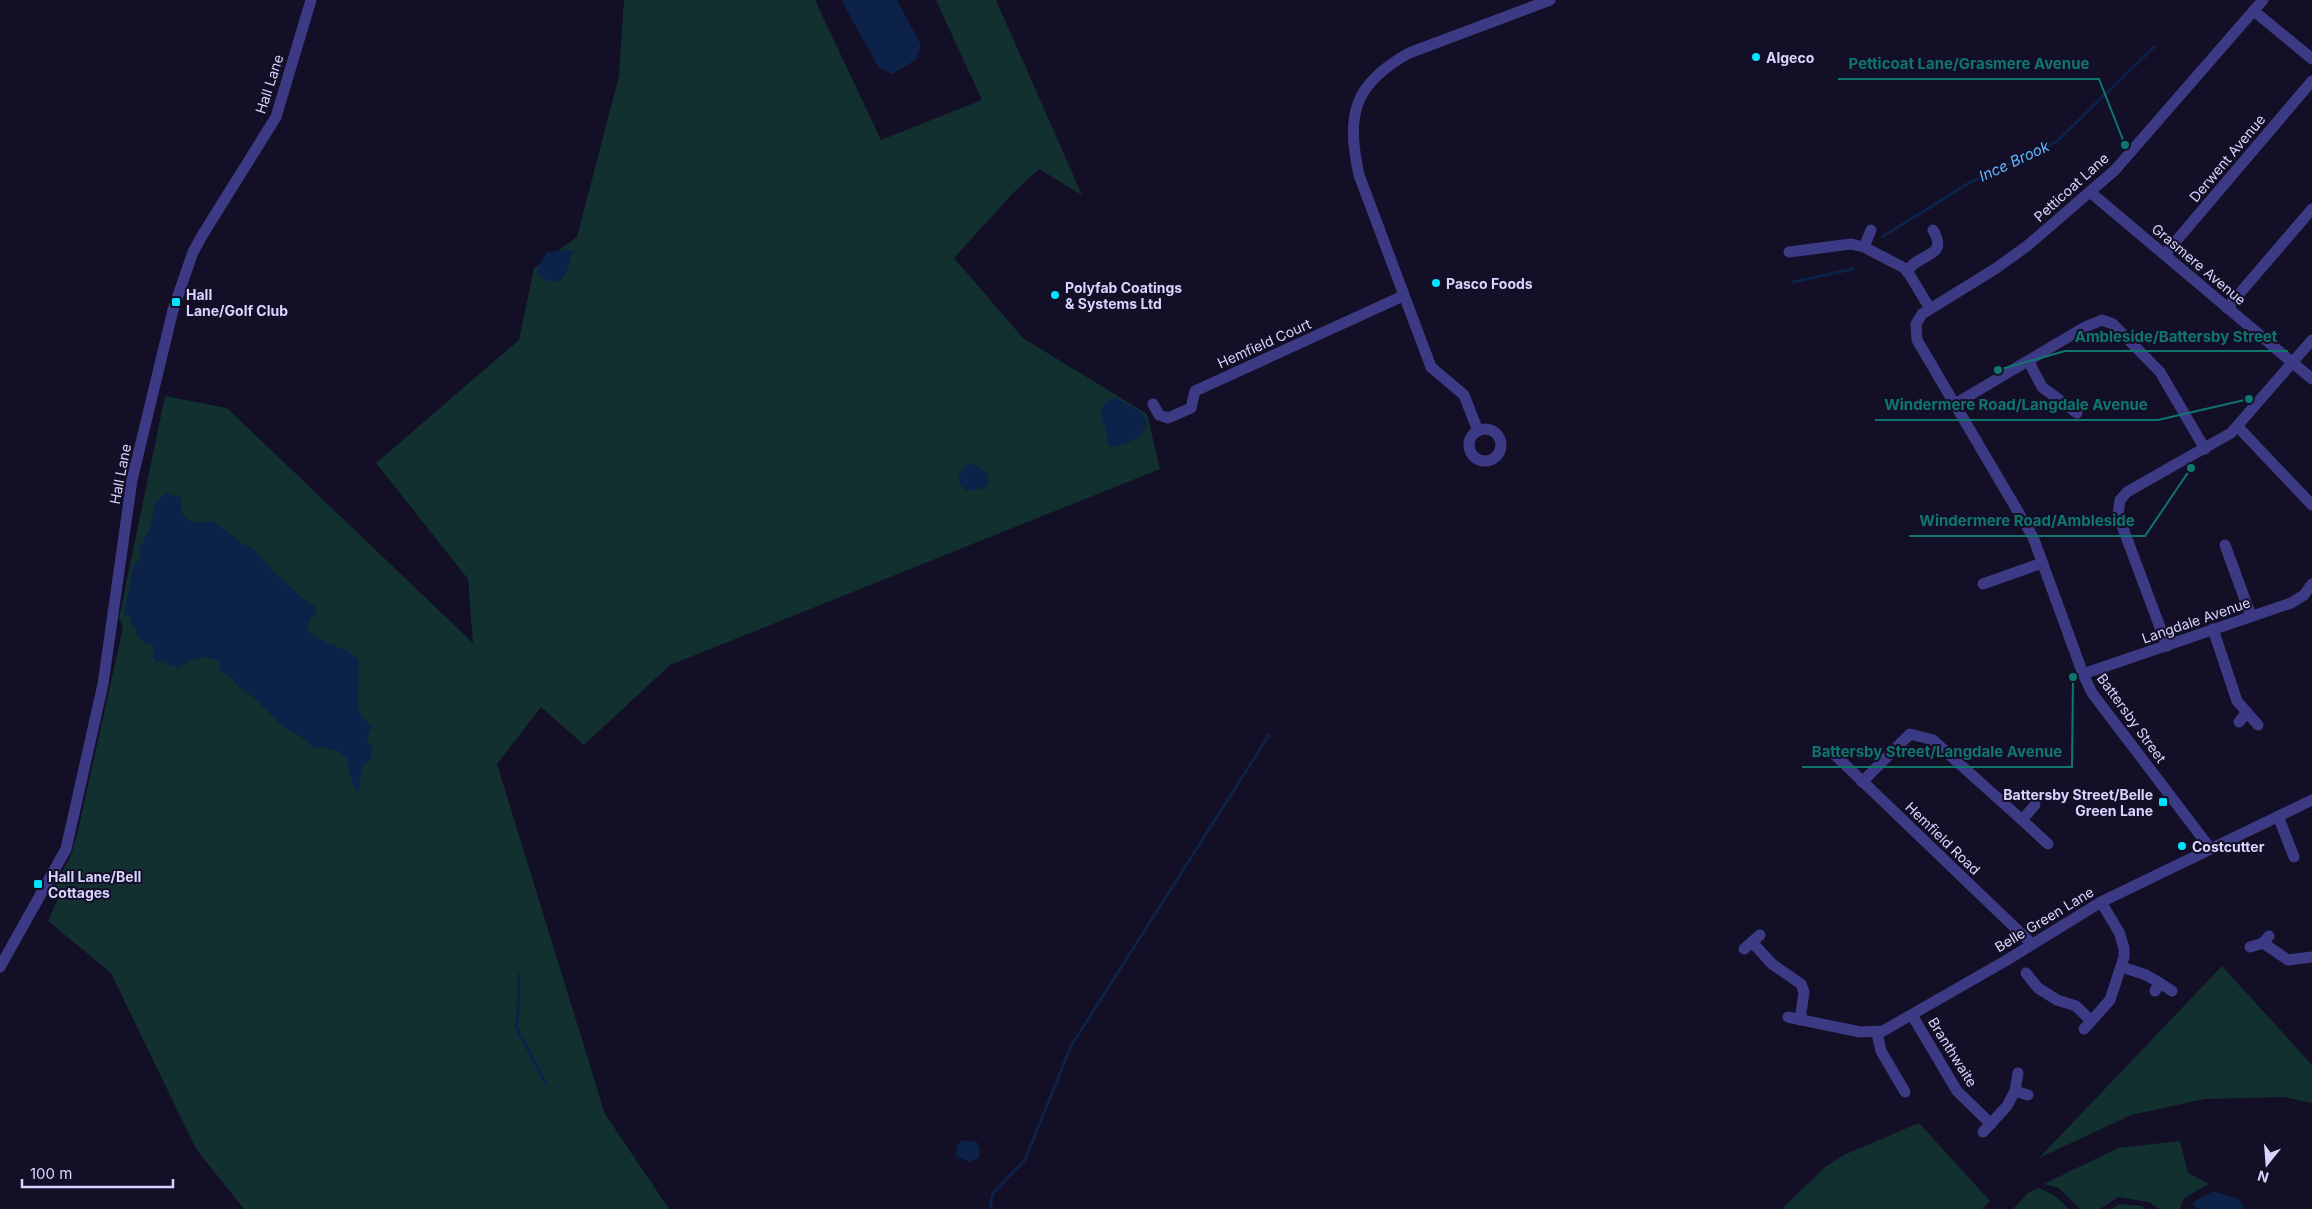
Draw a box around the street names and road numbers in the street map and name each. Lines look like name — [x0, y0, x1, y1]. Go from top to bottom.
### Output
street label: Hall Lane — [251, 52, 287, 116]
street label: Derwent Avenue — [2185, 111, 2269, 205]
street label: Petticoat Lane — [2030, 149, 2112, 225]
street label: Grasmere Avenue — [2148, 220, 2250, 308]
street label: Hemfield Court — [1215, 315, 1314, 371]
street label: Hall Lane — [106, 442, 134, 506]
street label: Langdale Avenue — [2139, 593, 2253, 647]
street label: Battersby Street — [2094, 670, 2170, 766]
street label: Hemfield Road — [1902, 798, 1984, 878]
street label: Belle Green Lane — [1991, 883, 2097, 955]
street label: Branthwaite — [1925, 1014, 1981, 1090]

